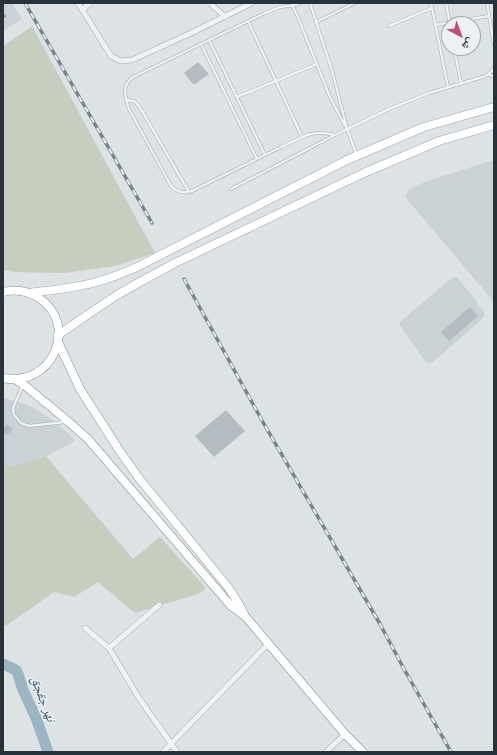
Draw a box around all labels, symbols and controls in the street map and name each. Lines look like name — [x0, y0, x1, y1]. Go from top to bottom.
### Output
north arrow — [441, 16, 481, 56]
text: ش — [459, 35, 477, 53]
water label: نهر جقجق — [27, 674, 59, 724]

